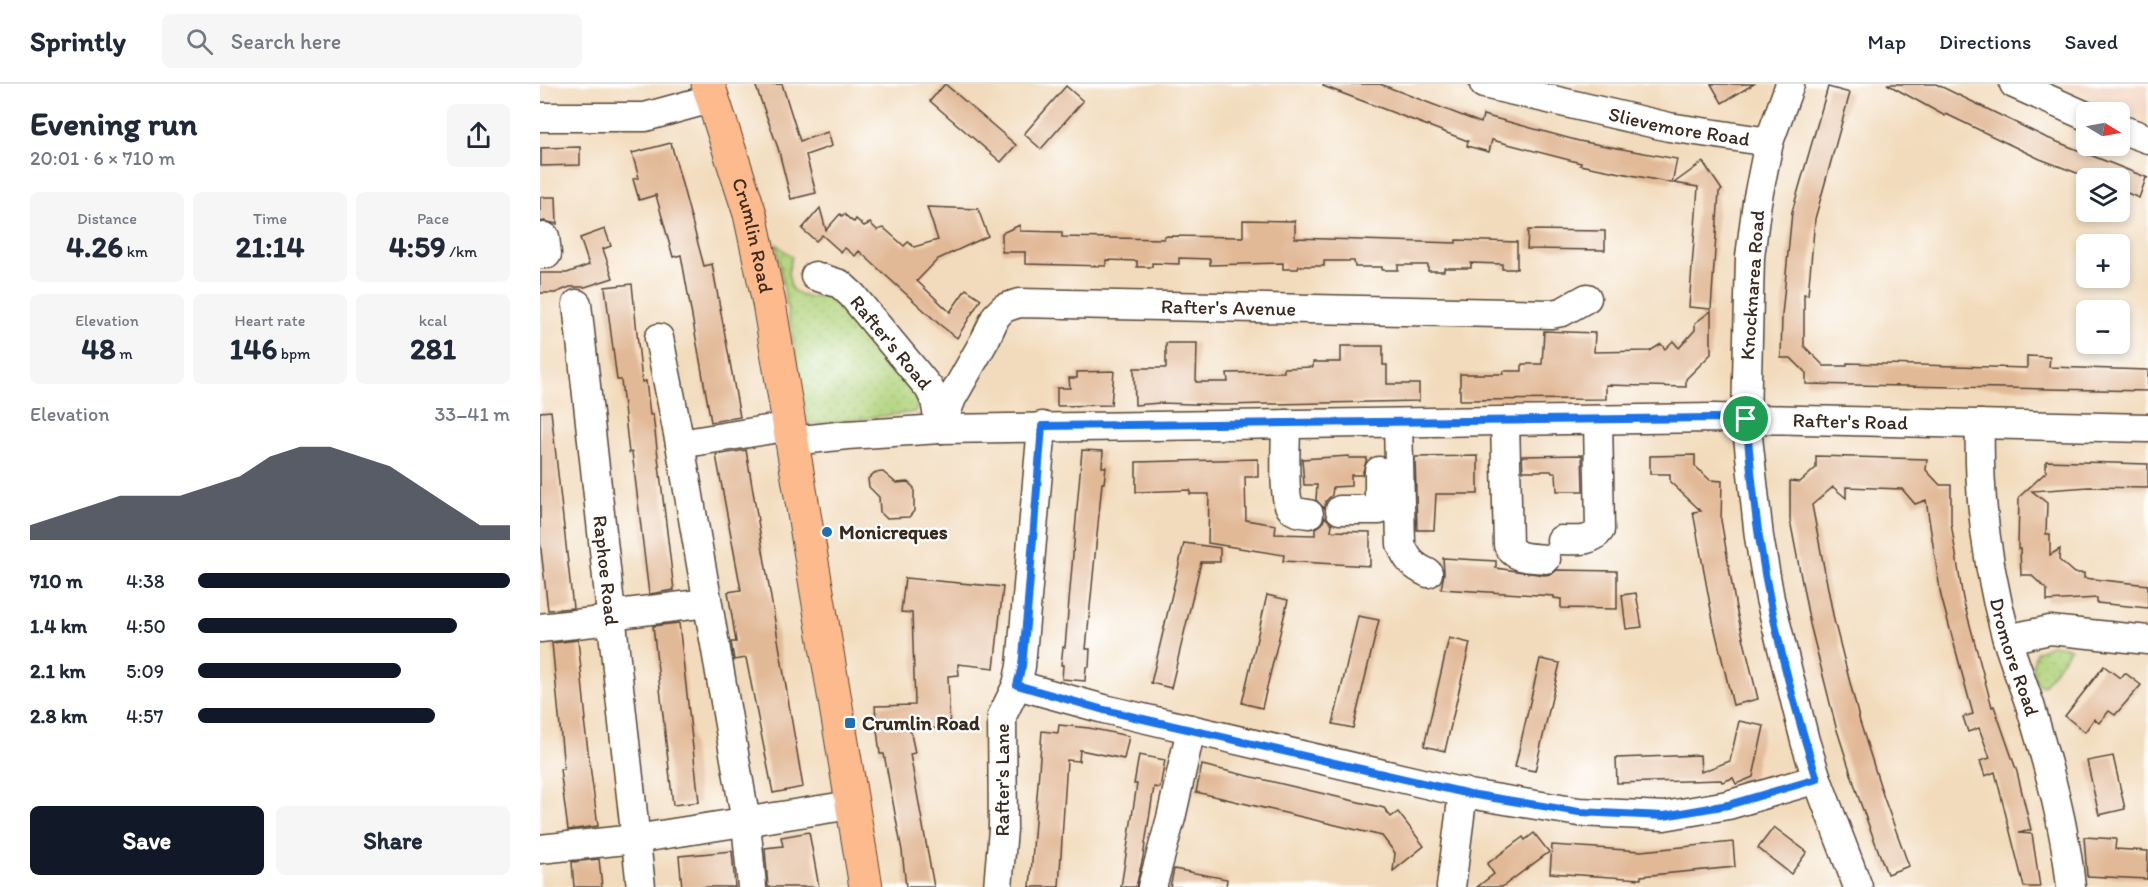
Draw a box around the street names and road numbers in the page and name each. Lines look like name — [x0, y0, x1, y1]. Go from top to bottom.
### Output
street label: Slievemore Road — [1607, 101, 1752, 151]
street label: Crumlin Road — [727, 175, 779, 295]
street label: Knocknarea Road — [1735, 209, 1769, 361]
street label: Rafter's Road — [845, 290, 937, 395]
street label: Rafter's Avenue — [1161, 294, 1296, 321]
street label: Rafter's Road — [1792, 408, 1908, 434]
street label: Raphoe Road — [588, 514, 624, 627]
street label: Dromore Road — [1985, 596, 2045, 719]
street label: Rafter's Lane — [990, 723, 1014, 837]

